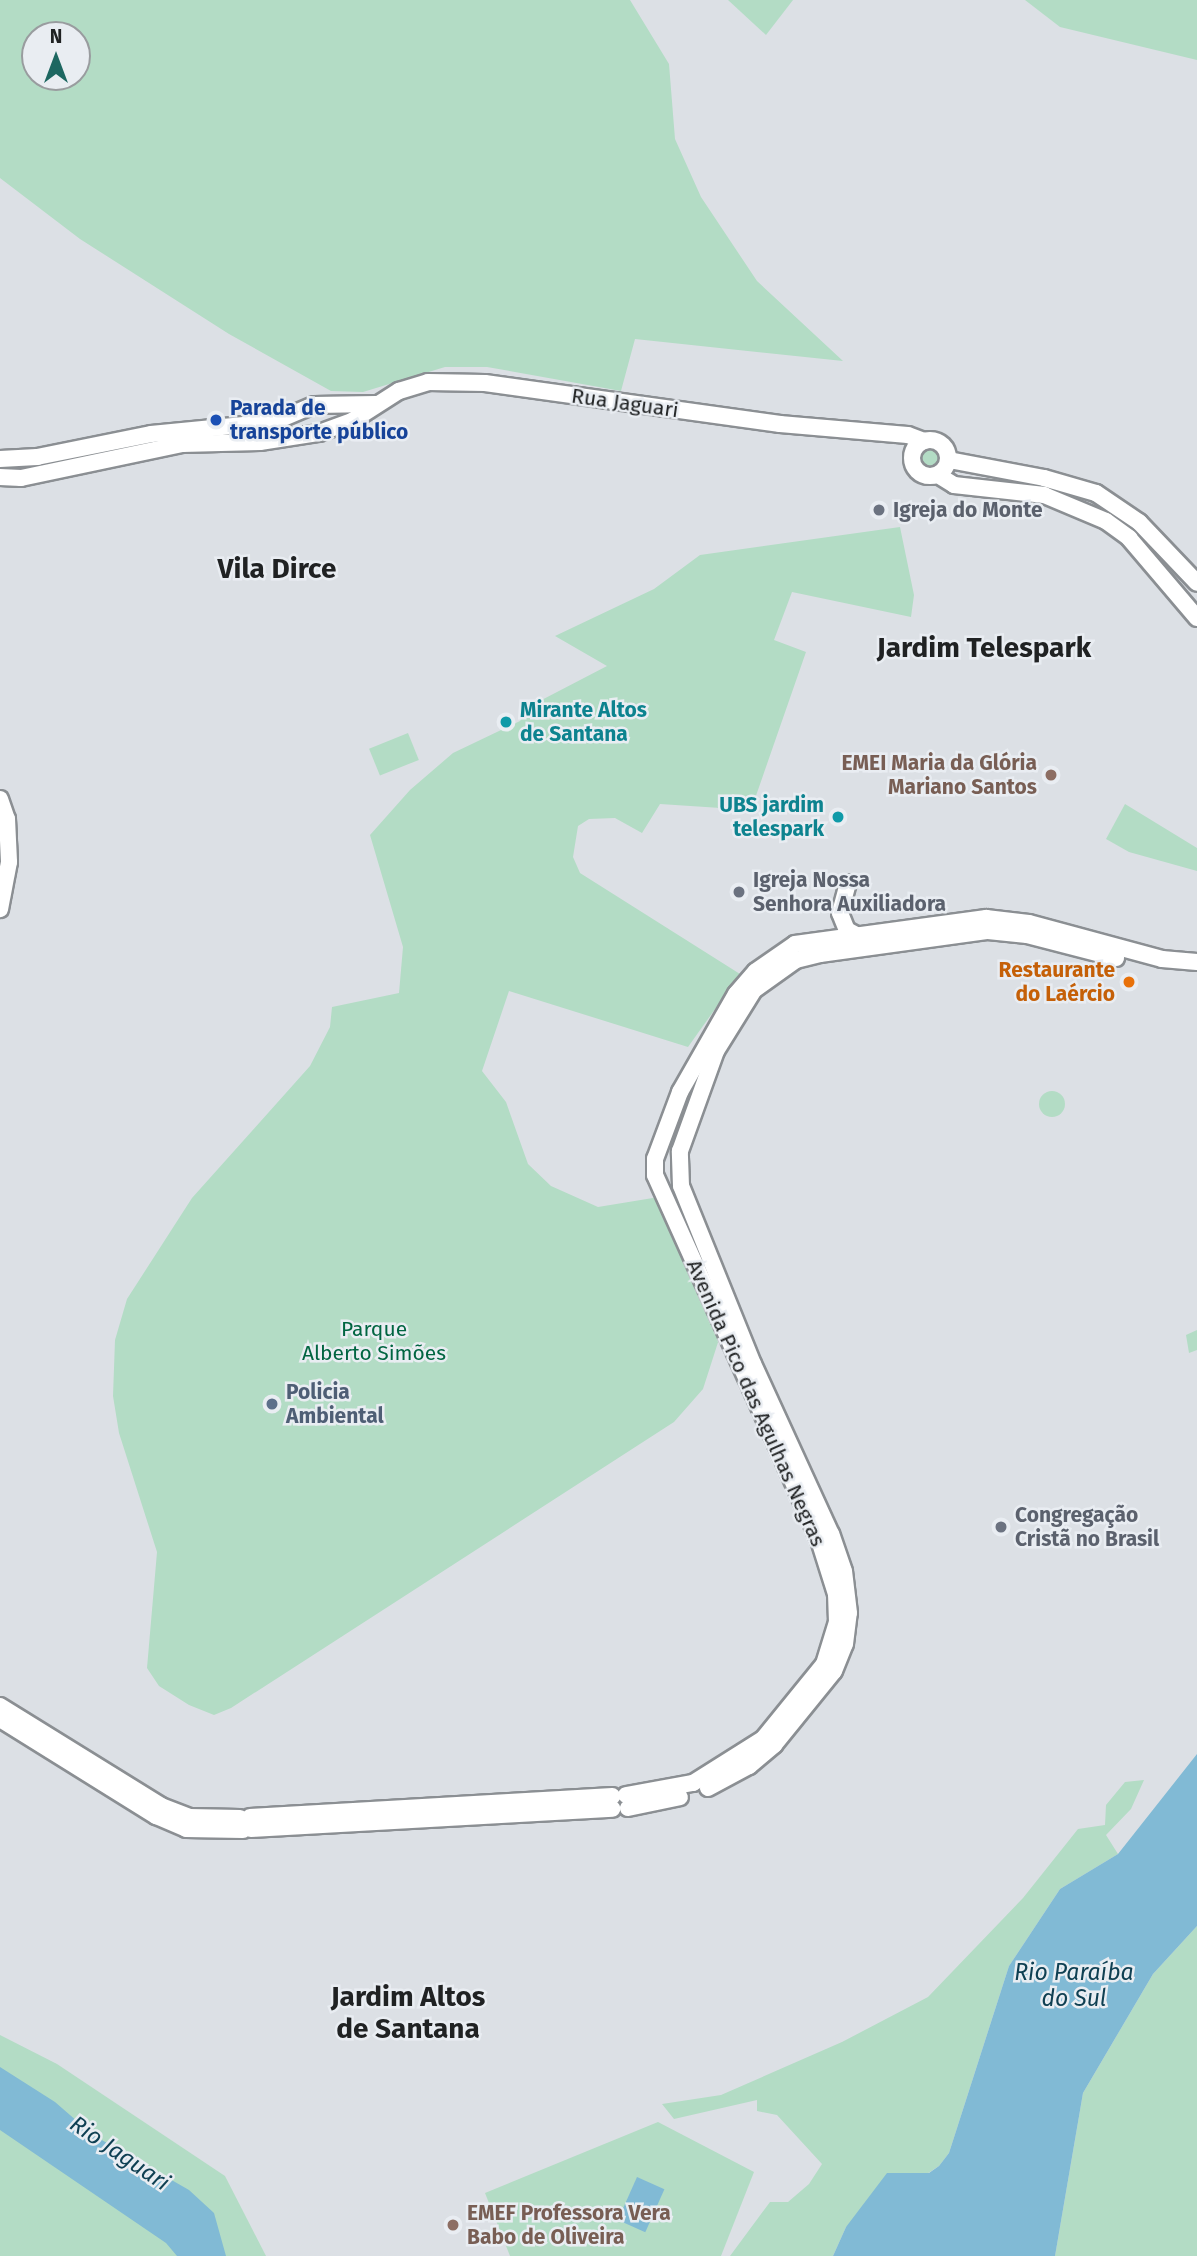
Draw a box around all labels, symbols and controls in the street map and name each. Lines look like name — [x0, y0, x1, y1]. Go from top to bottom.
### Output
north arrow — [21, 21, 91, 91]
text: N — [50, 25, 62, 48]
street label: Rua Jaguari — [570, 383, 680, 423]
place label: Parada de transporte público — [230, 395, 408, 445]
marker: Parada de transporte público — [208, 412, 224, 428]
place label: Igreja do Monte — [893, 497, 1043, 523]
marker: Igreja do Monte — [871, 502, 887, 518]
district label: Vila Dirce — [218, 552, 336, 586]
district label: Jardim Telespark — [877, 631, 1091, 665]
place label: Mirante Altos de Santana — [520, 697, 647, 747]
marker: Mirante Altos de Santana — [498, 714, 514, 730]
place label: EMEI Maria da Glória Mariano Santos — [842, 750, 1037, 800]
marker: EMEI Maria da Glória Mariano Santos — [1043, 767, 1059, 783]
place label: UBS jardim telespark — [719, 792, 824, 842]
marker: UBS jardim telespark — [830, 809, 846, 825]
place label: Igreja Nossa Senhora Auxiliadora — [753, 867, 946, 917]
marker: Igreja Nossa Senhora Auxiliadora — [731, 884, 747, 900]
place label: Restaurante do Laércio — [999, 957, 1115, 1007]
marker: Restaurante do Laércio — [1121, 974, 1137, 990]
street label: Avenida Pico das Agulhas Negras — [681, 1256, 831, 1550]
park label: Parque Alberto Simões — [302, 1316, 446, 1366]
place label: Policia Ambiental — [286, 1379, 384, 1429]
marker: Policia Ambiental — [264, 1396, 280, 1412]
place label: Congregação Cristã no Brasil — [1015, 1502, 1159, 1552]
marker: Congregação Cristã no Brasil — [993, 1519, 1009, 1535]
water label: Rio Paraíba do Sul — [1014, 1958, 1134, 2012]
district label: Jardim Altos de Santana — [331, 1980, 485, 2046]
water label: Rio Jaguari — [65, 2110, 175, 2196]
place label: EMEF Professora Vera Babo de Oliveira — [467, 2200, 671, 2250]
marker: EMEF Professora Vera Babo de Oliveira — [445, 2217, 461, 2233]

